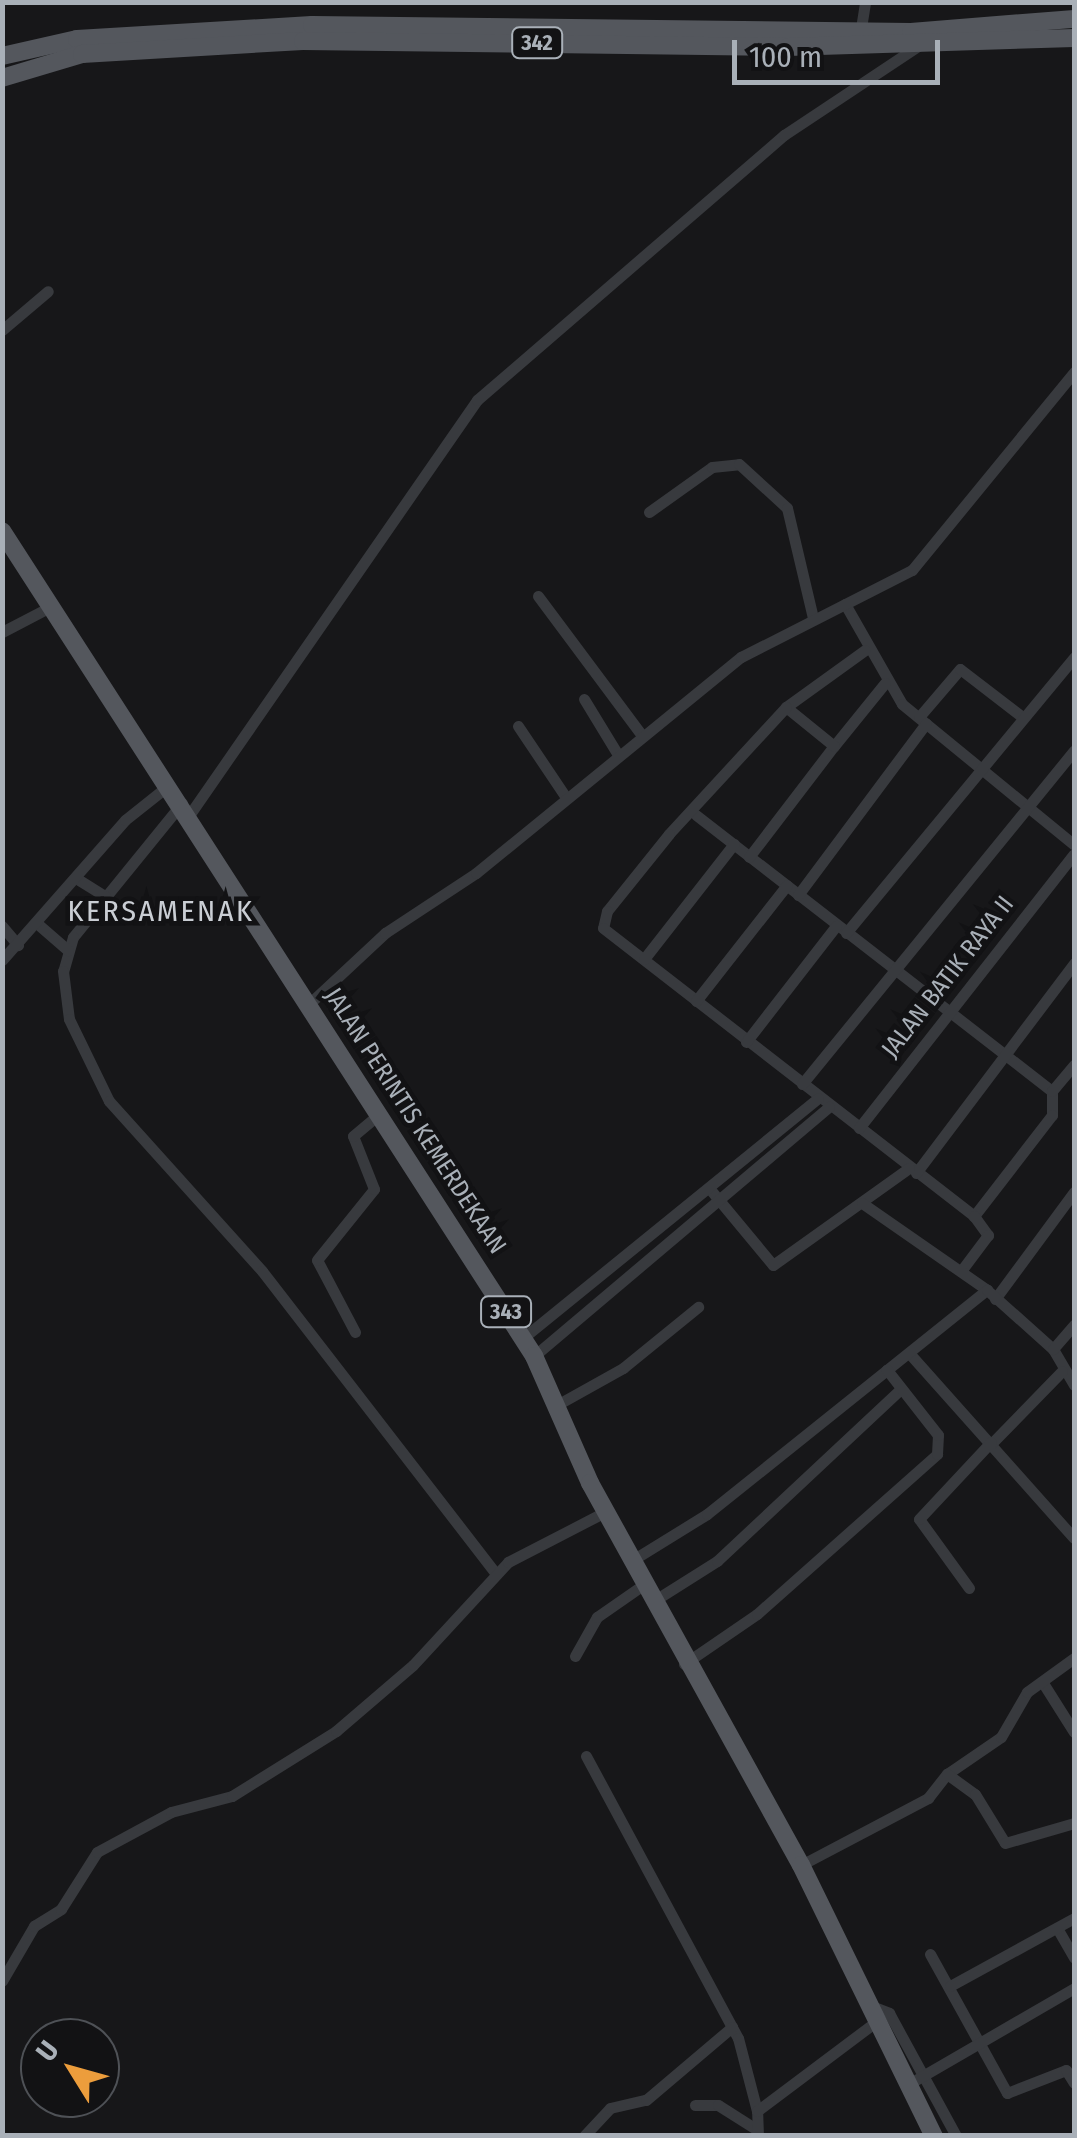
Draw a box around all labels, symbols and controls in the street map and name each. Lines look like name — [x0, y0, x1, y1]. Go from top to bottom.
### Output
scale bar — [737, 20, 944, 82]
road number: 342 — [510, 26, 564, 60]
text: 100 m — [749, 39, 822, 75]
street label: JALAN BATIK RAYA II — [876, 890, 1020, 1064]
district label: KERSAMENAK — [68, 893, 254, 929]
street label: JALAN PERINTIS KEMERDEKAAN — [318, 982, 512, 1260]
road number: 343 — [478, 1295, 534, 1329]
north arrow — [20, 2018, 120, 2118]
text: U — [29, 2034, 65, 2067]

